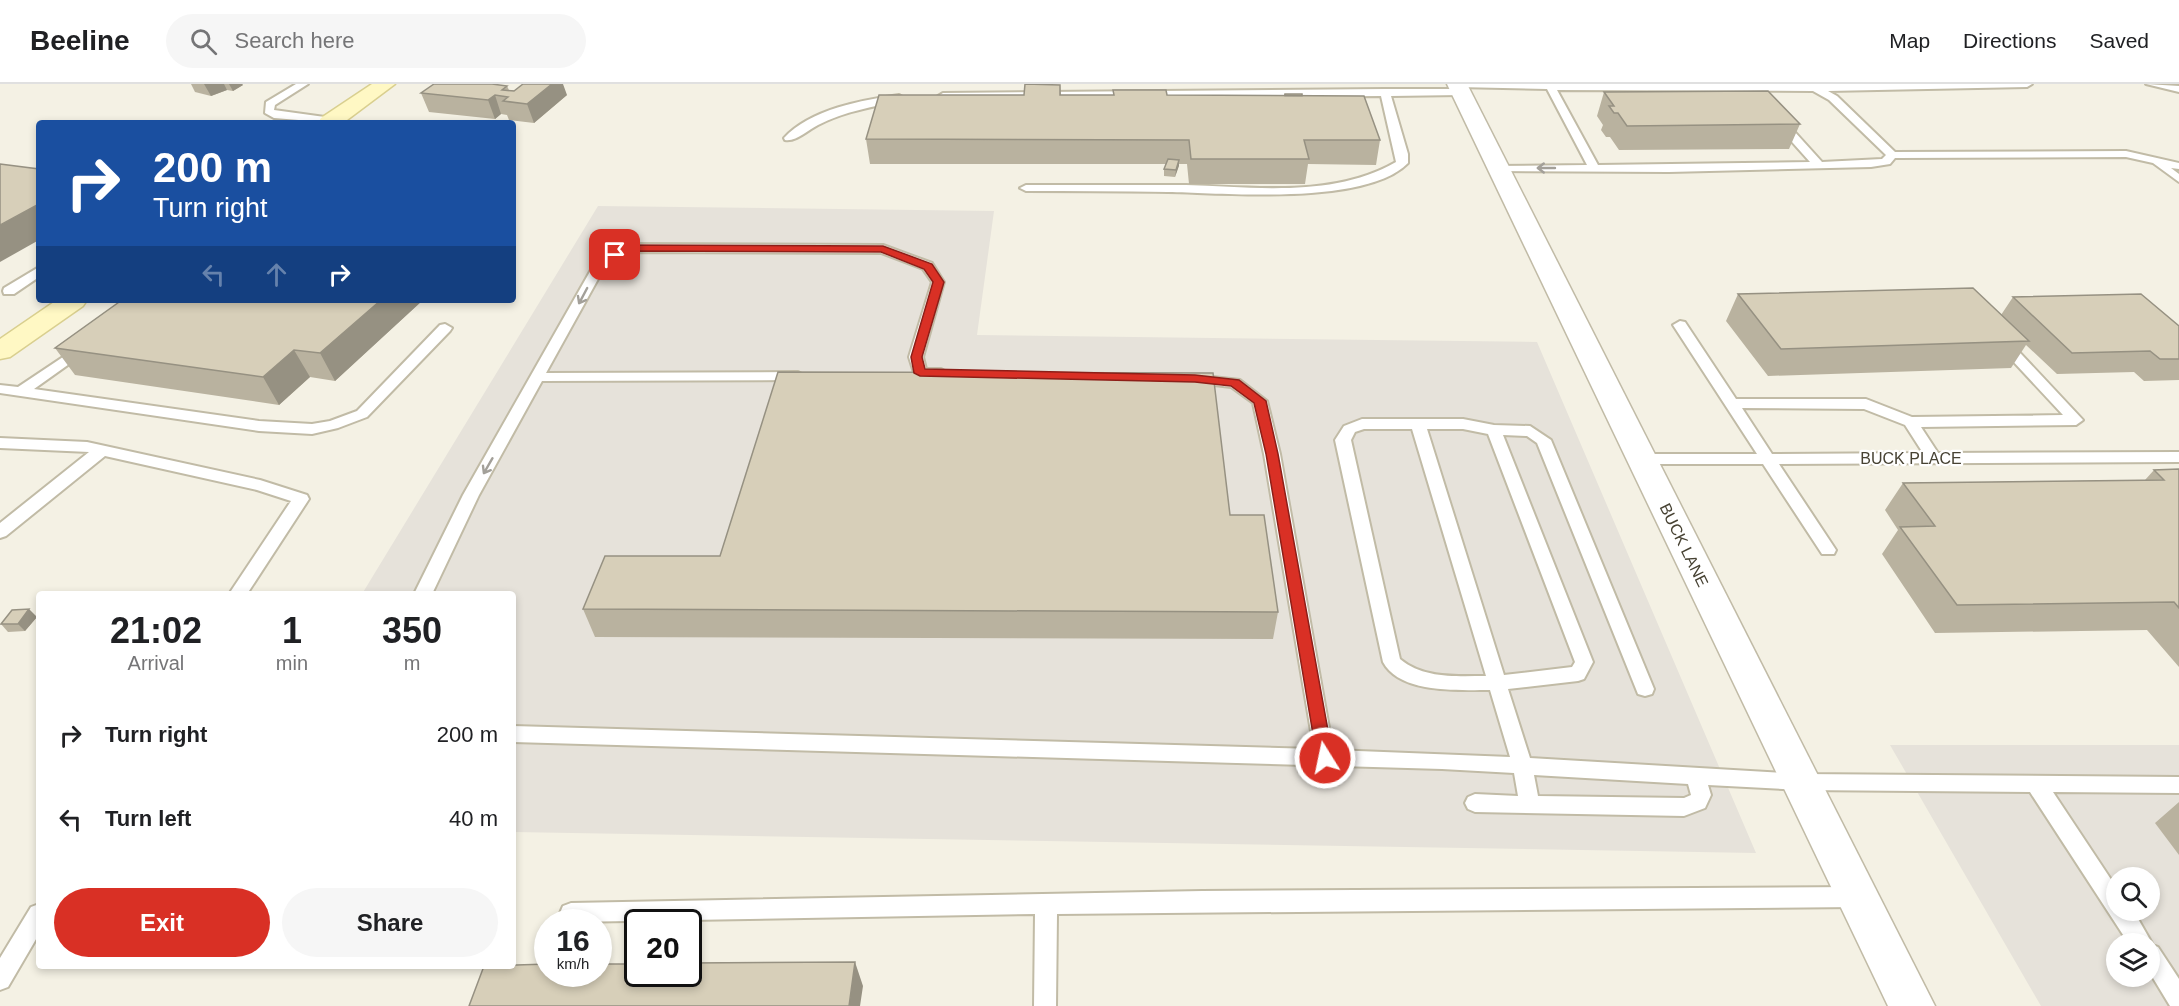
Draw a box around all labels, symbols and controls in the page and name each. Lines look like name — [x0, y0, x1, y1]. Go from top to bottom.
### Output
search box — [166, 14, 586, 68]
text: Beeline — [30, 25, 130, 56]
icon: search — [187, 25, 220, 58]
text: Search here — [235, 28, 354, 53]
text: Map — [1889, 29, 1930, 52]
text: Directions — [1963, 29, 2056, 52]
text: Saved — [2089, 29, 2149, 52]
icon: right — [54, 144, 132, 222]
text: 200 m — [153, 144, 272, 191]
one-way arrow — [1536, 162, 1556, 174]
text: Turn right — [153, 193, 268, 223]
pin — [589, 229, 640, 280]
icon: arrive — [598, 238, 631, 271]
icon: left — [197, 258, 230, 291]
icon: ahead — [260, 258, 293, 291]
icon: right — [323, 258, 356, 291]
one-way arrow — [577, 287, 589, 304]
street label: BUCK PLACE — [1860, 450, 1962, 467]
one-way arrow — [482, 457, 494, 474]
street label: BUCK LANE — [1656, 501, 1712, 589]
text: 21:02 — [110, 610, 202, 651]
text: 1 — [282, 610, 302, 651]
text: 350 — [382, 610, 442, 651]
text: Arrival — [128, 652, 184, 674]
text: min — [276, 652, 308, 674]
text: m — [404, 652, 420, 674]
icon: right — [54, 719, 87, 752]
text: Turn right — [105, 722, 207, 747]
text: 200 m — [437, 722, 498, 747]
position arrow — [1293, 726, 1357, 790]
icon: left — [54, 803, 87, 836]
text: Turn left — [105, 806, 191, 831]
text: 40 m — [449, 806, 498, 831]
map controls — [2106, 867, 2160, 987]
button: search — [2106, 867, 2160, 921]
button: Exit — [54, 888, 270, 957]
button: Share — [282, 888, 498, 957]
speed limit sign: 20 — [624, 909, 702, 987]
text: 16 — [556, 924, 590, 957]
button: layers — [2106, 933, 2160, 987]
text: km/h — [557, 955, 589, 972]

